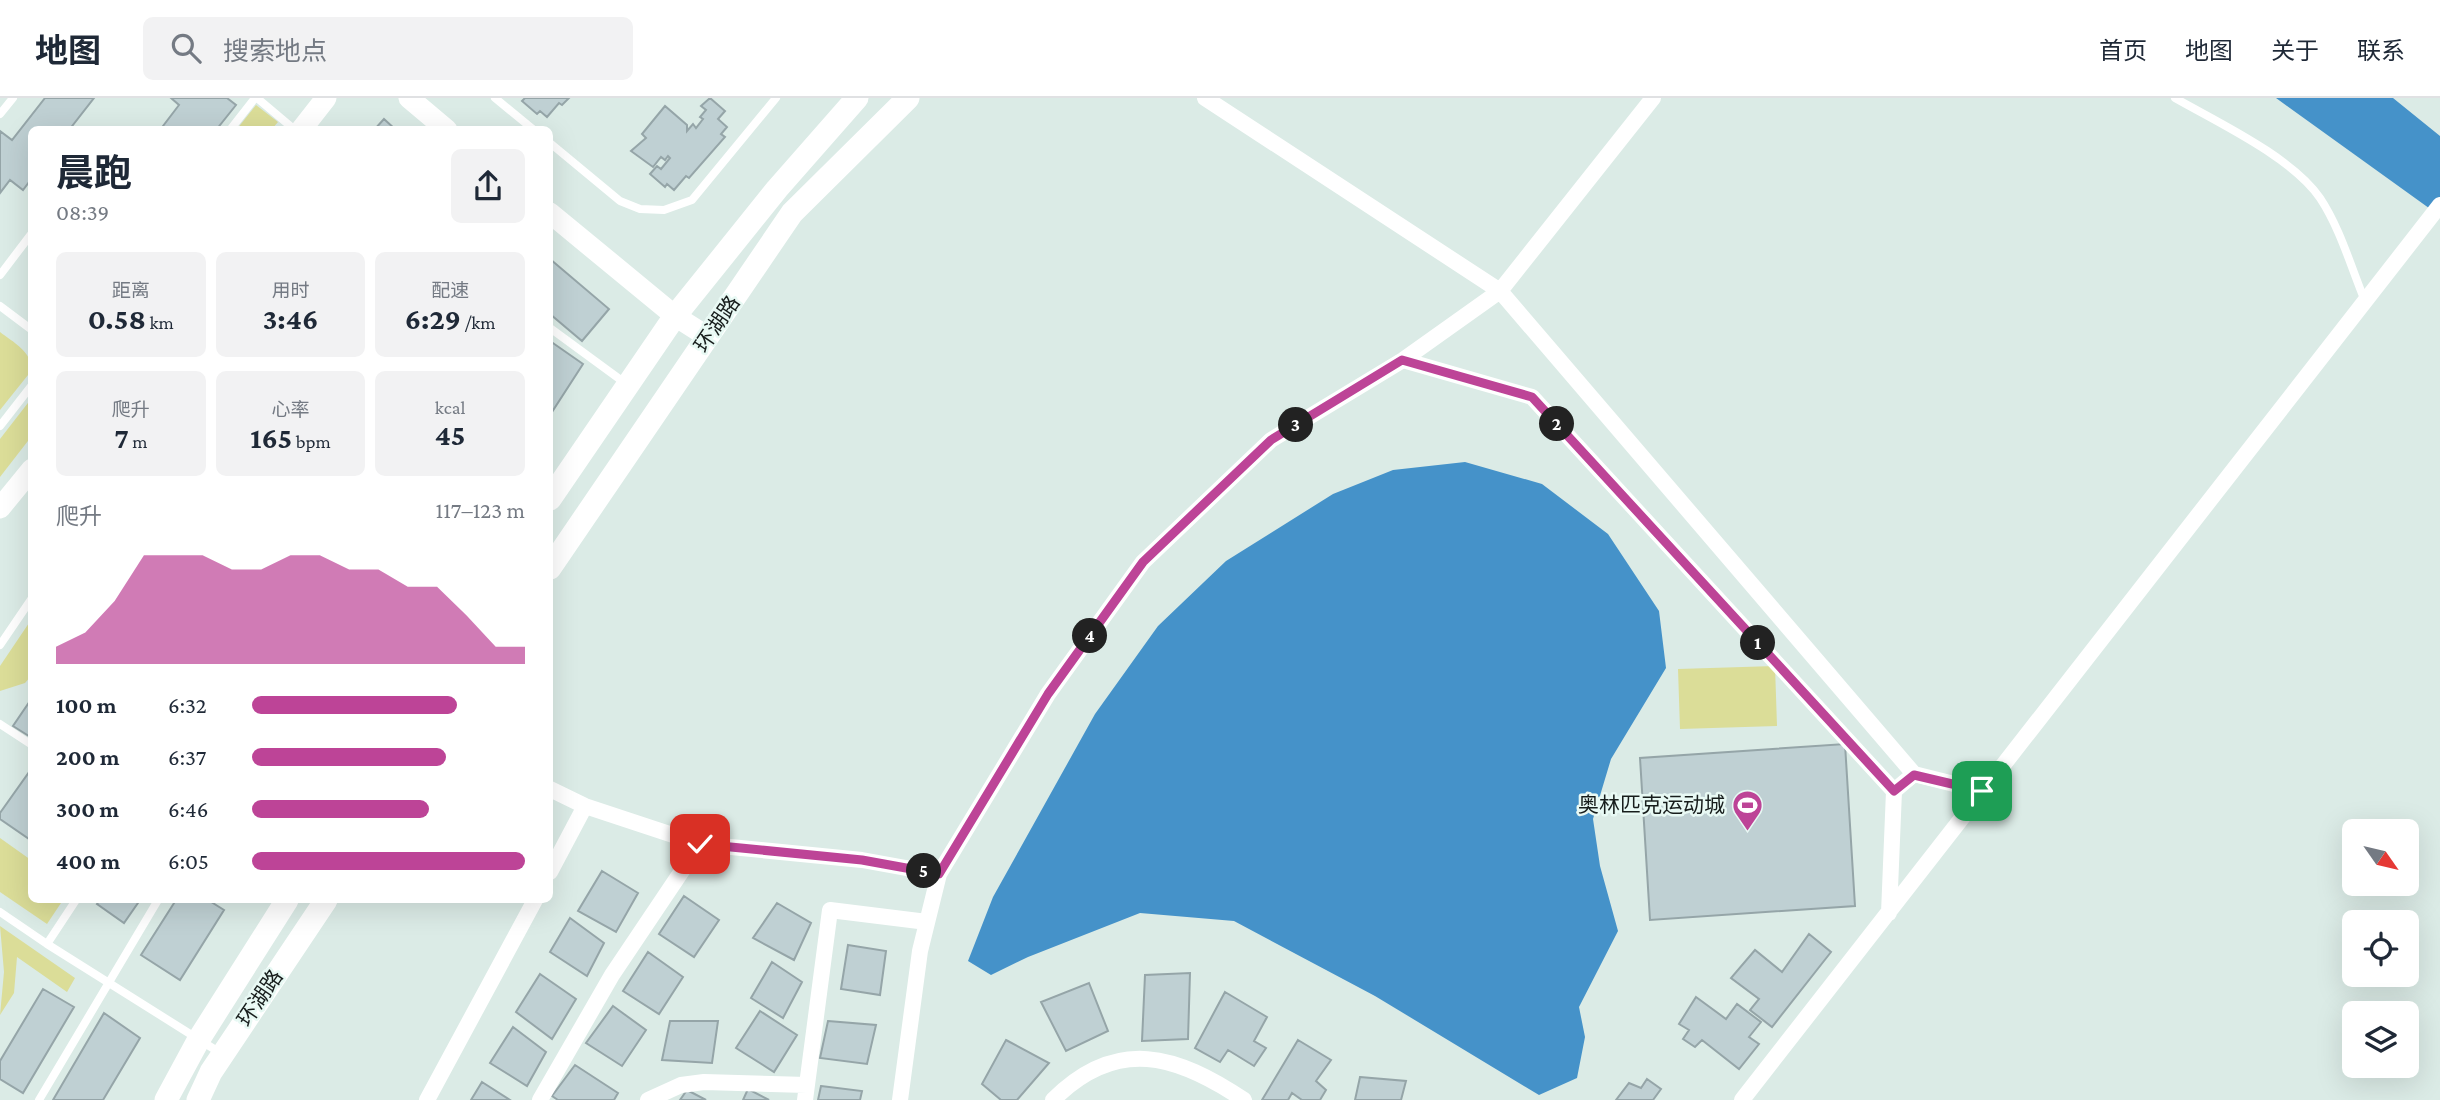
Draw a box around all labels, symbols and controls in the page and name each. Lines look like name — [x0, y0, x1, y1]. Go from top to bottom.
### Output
search box — [143, 17, 633, 80]
icon: search — [167, 29, 205, 67]
text: 地图 — [35, 32, 101, 69]
text: 搜索地点 — [223, 37, 327, 66]
text: 首页 — [2099, 37, 2147, 64]
text: 地图 — [2185, 37, 2233, 64]
text: 关于 — [2271, 37, 2319, 64]
text: 联系 — [2357, 37, 2405, 64]
button: share — [451, 149, 525, 223]
text: 晨跑 — [56, 152, 132, 194]
text: 08:39 — [56, 199, 109, 225]
text: 距离 — [112, 280, 150, 301]
text: 用时 — [271, 280, 310, 301]
text: 配速 — [431, 280, 469, 301]
street label: 环湖路 — [689, 291, 745, 357]
text: 0.58 — [88, 302, 146, 335]
text: 3:46 — [263, 302, 318, 335]
text: 6:29 — [405, 302, 461, 335]
text: km — [146, 312, 174, 333]
text: /km — [461, 312, 496, 333]
text: kcal — [435, 397, 465, 418]
text: 爬升 — [112, 399, 150, 420]
text: 心率 — [271, 399, 310, 420]
pin: 2 — [1540, 406, 1574, 442]
pin: 3 — [1278, 408, 1314, 442]
text: 2 — [1552, 413, 1561, 434]
text: 3 — [1291, 414, 1300, 435]
text: 45 — [435, 418, 466, 451]
text: 7 — [114, 421, 129, 454]
text: 165 — [250, 421, 292, 454]
text: m — [129, 431, 148, 452]
text: bpm — [292, 431, 331, 452]
text: 117–123 m — [436, 497, 525, 523]
text: 爬升 — [56, 503, 102, 529]
pin: 4 — [1072, 618, 1108, 654]
text: 4 — [1084, 625, 1095, 646]
pin: 1 — [1740, 626, 1776, 660]
text: 1 — [1754, 632, 1761, 653]
text: 100 m — [56, 692, 116, 718]
text: 6:32 — [168, 692, 207, 718]
text: 200 m — [56, 744, 120, 770]
text: 6:37 — [168, 744, 206, 770]
pin — [1952, 761, 2012, 821]
icon: arrive — [1963, 772, 2001, 810]
sports icon: 奥林匹克运动城 — [1731, 788, 1765, 832]
place label: 奥林匹克运动城 — [1578, 793, 1725, 817]
text: 300 m — [56, 796, 119, 822]
text: 6:46 — [168, 796, 208, 822]
pin — [670, 814, 730, 874]
north arrow — [2342, 819, 2418, 896]
map controls — [2342, 819, 2419, 1078]
icon: check — [681, 825, 719, 863]
text: 400 m — [56, 848, 120, 874]
text: 6:05 — [168, 848, 209, 874]
pin: 5 — [906, 854, 942, 888]
text: 5 — [919, 860, 928, 881]
button: locate — [2342, 910, 2419, 987]
street label: 环湖路 — [232, 965, 288, 1031]
button: layers — [2342, 1001, 2419, 1078]

